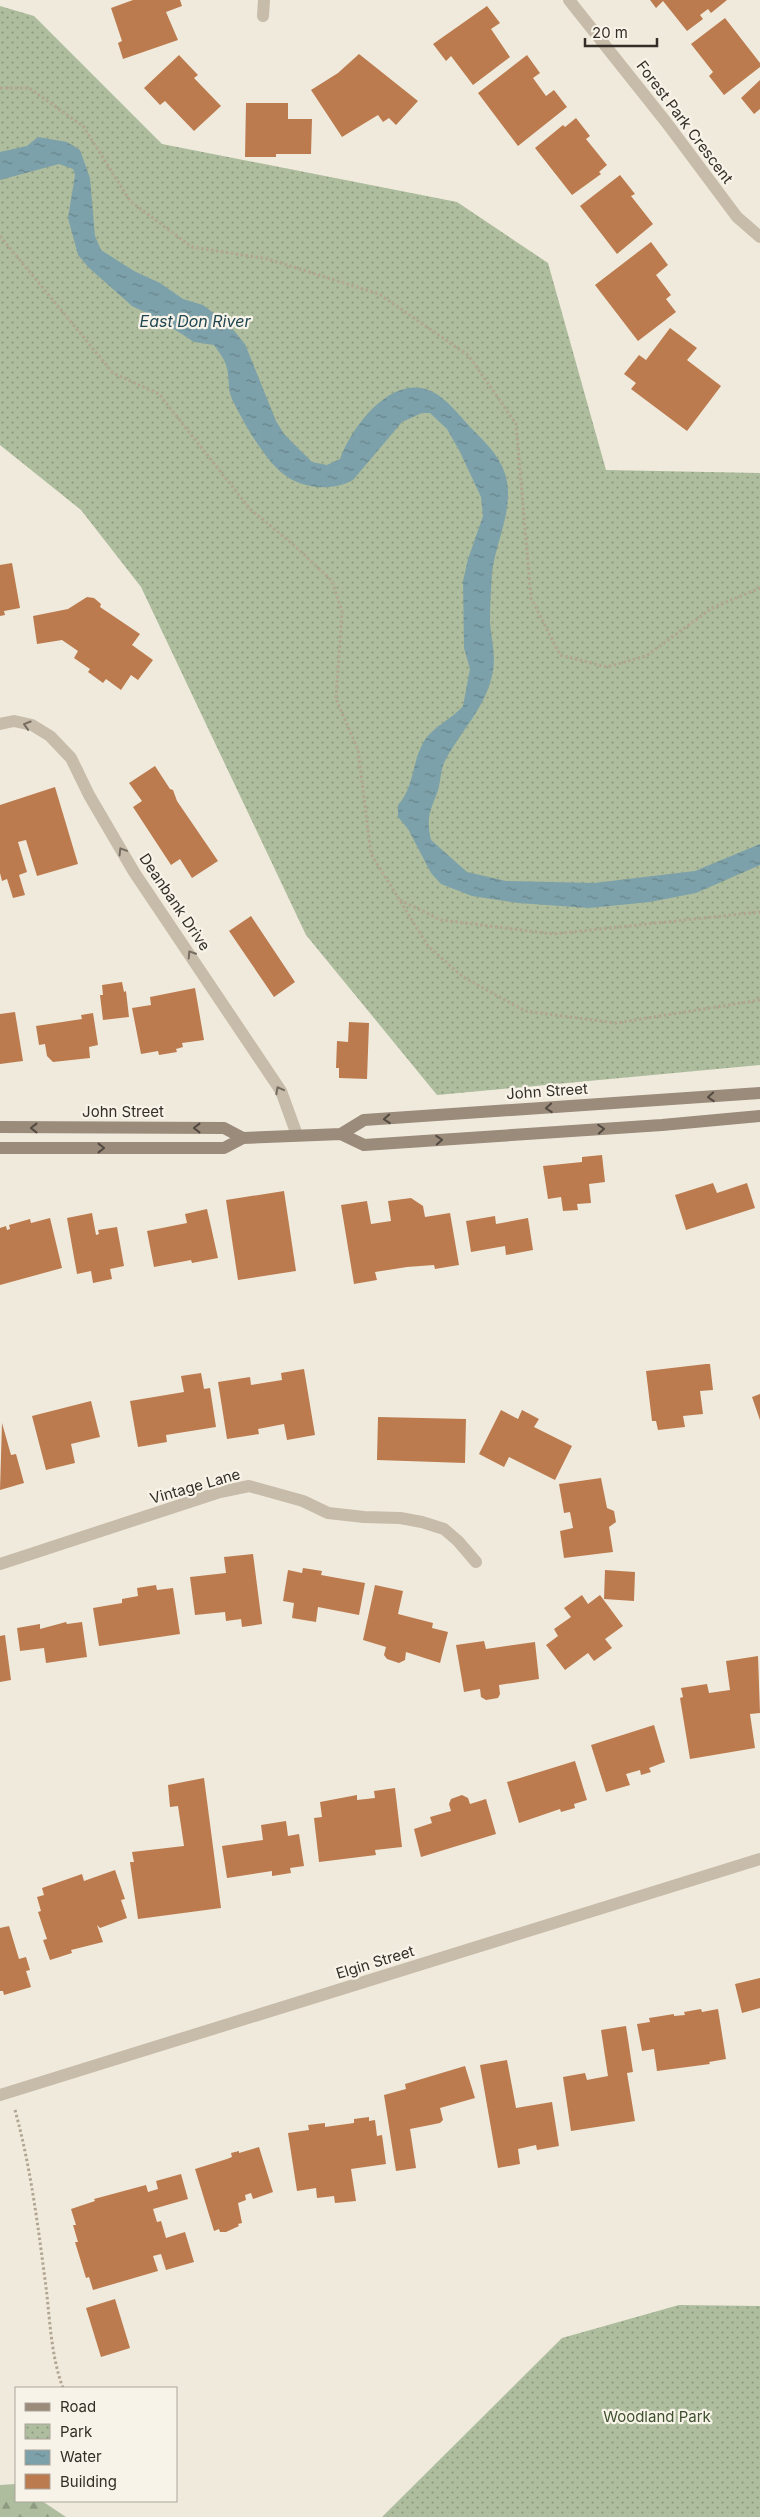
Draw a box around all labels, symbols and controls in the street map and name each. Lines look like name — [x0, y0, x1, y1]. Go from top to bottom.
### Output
scale bar — [585, 15, 658, 47]
text: 20 m — [592, 23, 628, 42]
street label: Forest Park Crescent — [633, 57, 737, 187]
water label: East Don River — [140, 311, 251, 331]
one-way arrow — [23, 720, 32, 730]
one-way arrow — [118, 848, 128, 857]
street label: Deanbank Drive — [135, 850, 215, 954]
one-way arrow — [187, 950, 197, 959]
street label: John Street — [506, 1079, 589, 1103]
one-way arrow — [275, 1086, 285, 1095]
one-way arrow — [707, 1091, 715, 1102]
street label: John Street — [82, 1102, 164, 1121]
one-way arrow — [545, 1102, 553, 1113]
one-way arrow — [383, 1113, 391, 1124]
one-way arrow — [30, 1123, 38, 1133]
one-way arrow — [193, 1123, 200, 1133]
one-way arrow — [598, 1124, 606, 1135]
one-way arrow — [435, 1135, 443, 1146]
one-way arrow — [98, 1143, 105, 1153]
street label: Vintage Lane — [148, 1464, 242, 1508]
street label: Elgin Street — [334, 1941, 417, 1983]
legend — [15, 2387, 178, 2502]
text: Road — [60, 2397, 96, 2416]
park label: Woodland Park — [603, 2407, 712, 2426]
text: Park — [60, 2422, 93, 2441]
text: Water — [60, 2447, 102, 2466]
text: Building — [60, 2472, 117, 2491]

